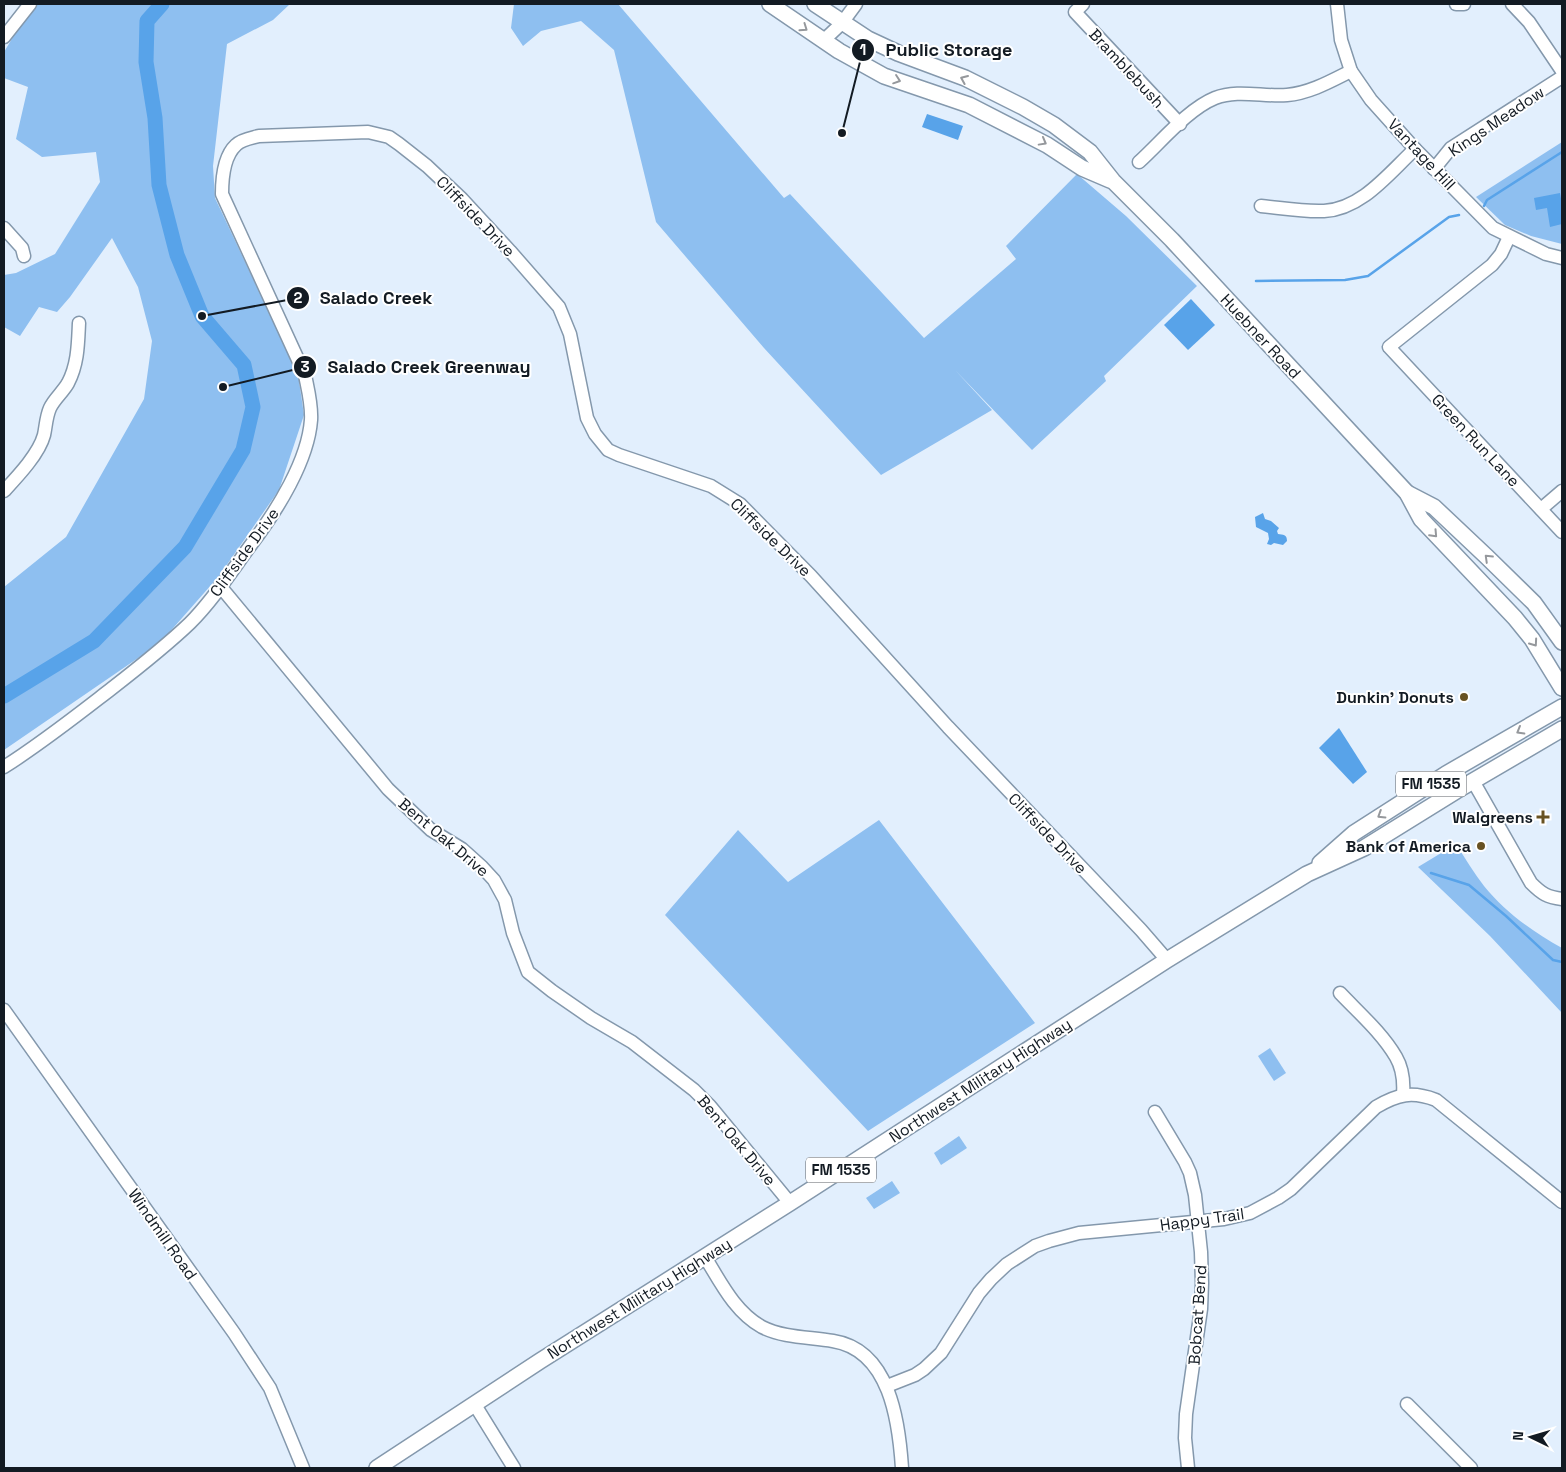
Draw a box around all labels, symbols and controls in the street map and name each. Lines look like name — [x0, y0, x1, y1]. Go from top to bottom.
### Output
one-way arrow — [798, 22, 808, 31]
street label: Bramblebush — [1084, 24, 1169, 113]
callout: Public Storage — [850, 33, 1022, 66]
text: Public Storage — [886, 38, 1012, 61]
text: 1 — [860, 40, 866, 59]
one-way arrow — [892, 74, 900, 84]
one-way arrow — [960, 74, 969, 85]
street label: Kings Meadow — [1444, 82, 1548, 161]
street label: Vantage Hill — [1383, 114, 1460, 195]
one-way arrow — [1037, 136, 1046, 146]
street label: Cliffside Drive — [432, 171, 520, 261]
callout: Salado Creek — [285, 281, 443, 314]
text: Salado Creek — [320, 286, 432, 309]
text: 2 — [294, 288, 303, 307]
street label: Huebner Road — [1216, 289, 1305, 383]
callout: Salado Creek Greenway — [292, 350, 540, 383]
text: Salado Creek Greenway — [327, 355, 531, 378]
text: 3 — [300, 357, 310, 376]
street label: Green Run Lane — [1427, 389, 1524, 491]
street label: Cliffside Drive — [726, 493, 816, 581]
street label: Cliffside Drive — [205, 504, 284, 601]
one-way arrow — [1428, 528, 1437, 537]
one-way arrow — [1485, 555, 1494, 564]
one-way arrow — [1528, 637, 1537, 647]
place label: Dunkin' Donuts — [1336, 687, 1454, 708]
marker: Dunkin' Donuts — [1458, 691, 1470, 703]
one-way arrow — [1516, 725, 1525, 735]
road number: FM 1535 — [1396, 772, 1466, 796]
street label: Cliffside Drive — [1004, 788, 1092, 878]
street label: Bent Oak Drive — [394, 793, 493, 881]
place label: Walgreens — [1452, 807, 1533, 828]
one-way arrow — [1377, 809, 1386, 819]
marker: Walgreens — [1537, 811, 1549, 823]
place label: Bank of America — [1346, 836, 1471, 857]
marker: Bank of America — [1475, 840, 1487, 852]
street label: Northwest Military Highway — [885, 1013, 1075, 1147]
street label: Bent Oak Drive — [693, 1091, 781, 1190]
road number: FM 1535 — [806, 1158, 876, 1182]
street label: Windmill Road — [123, 1184, 202, 1284]
street label: Happy Trail — [1159, 1203, 1246, 1236]
street label: Northwest Military Highway — [543, 1233, 735, 1364]
street label: Bobcat Bend — [1184, 1264, 1211, 1366]
north arrow — [1506, 1412, 1556, 1462]
text: N — [1509, 1430, 1527, 1441]

